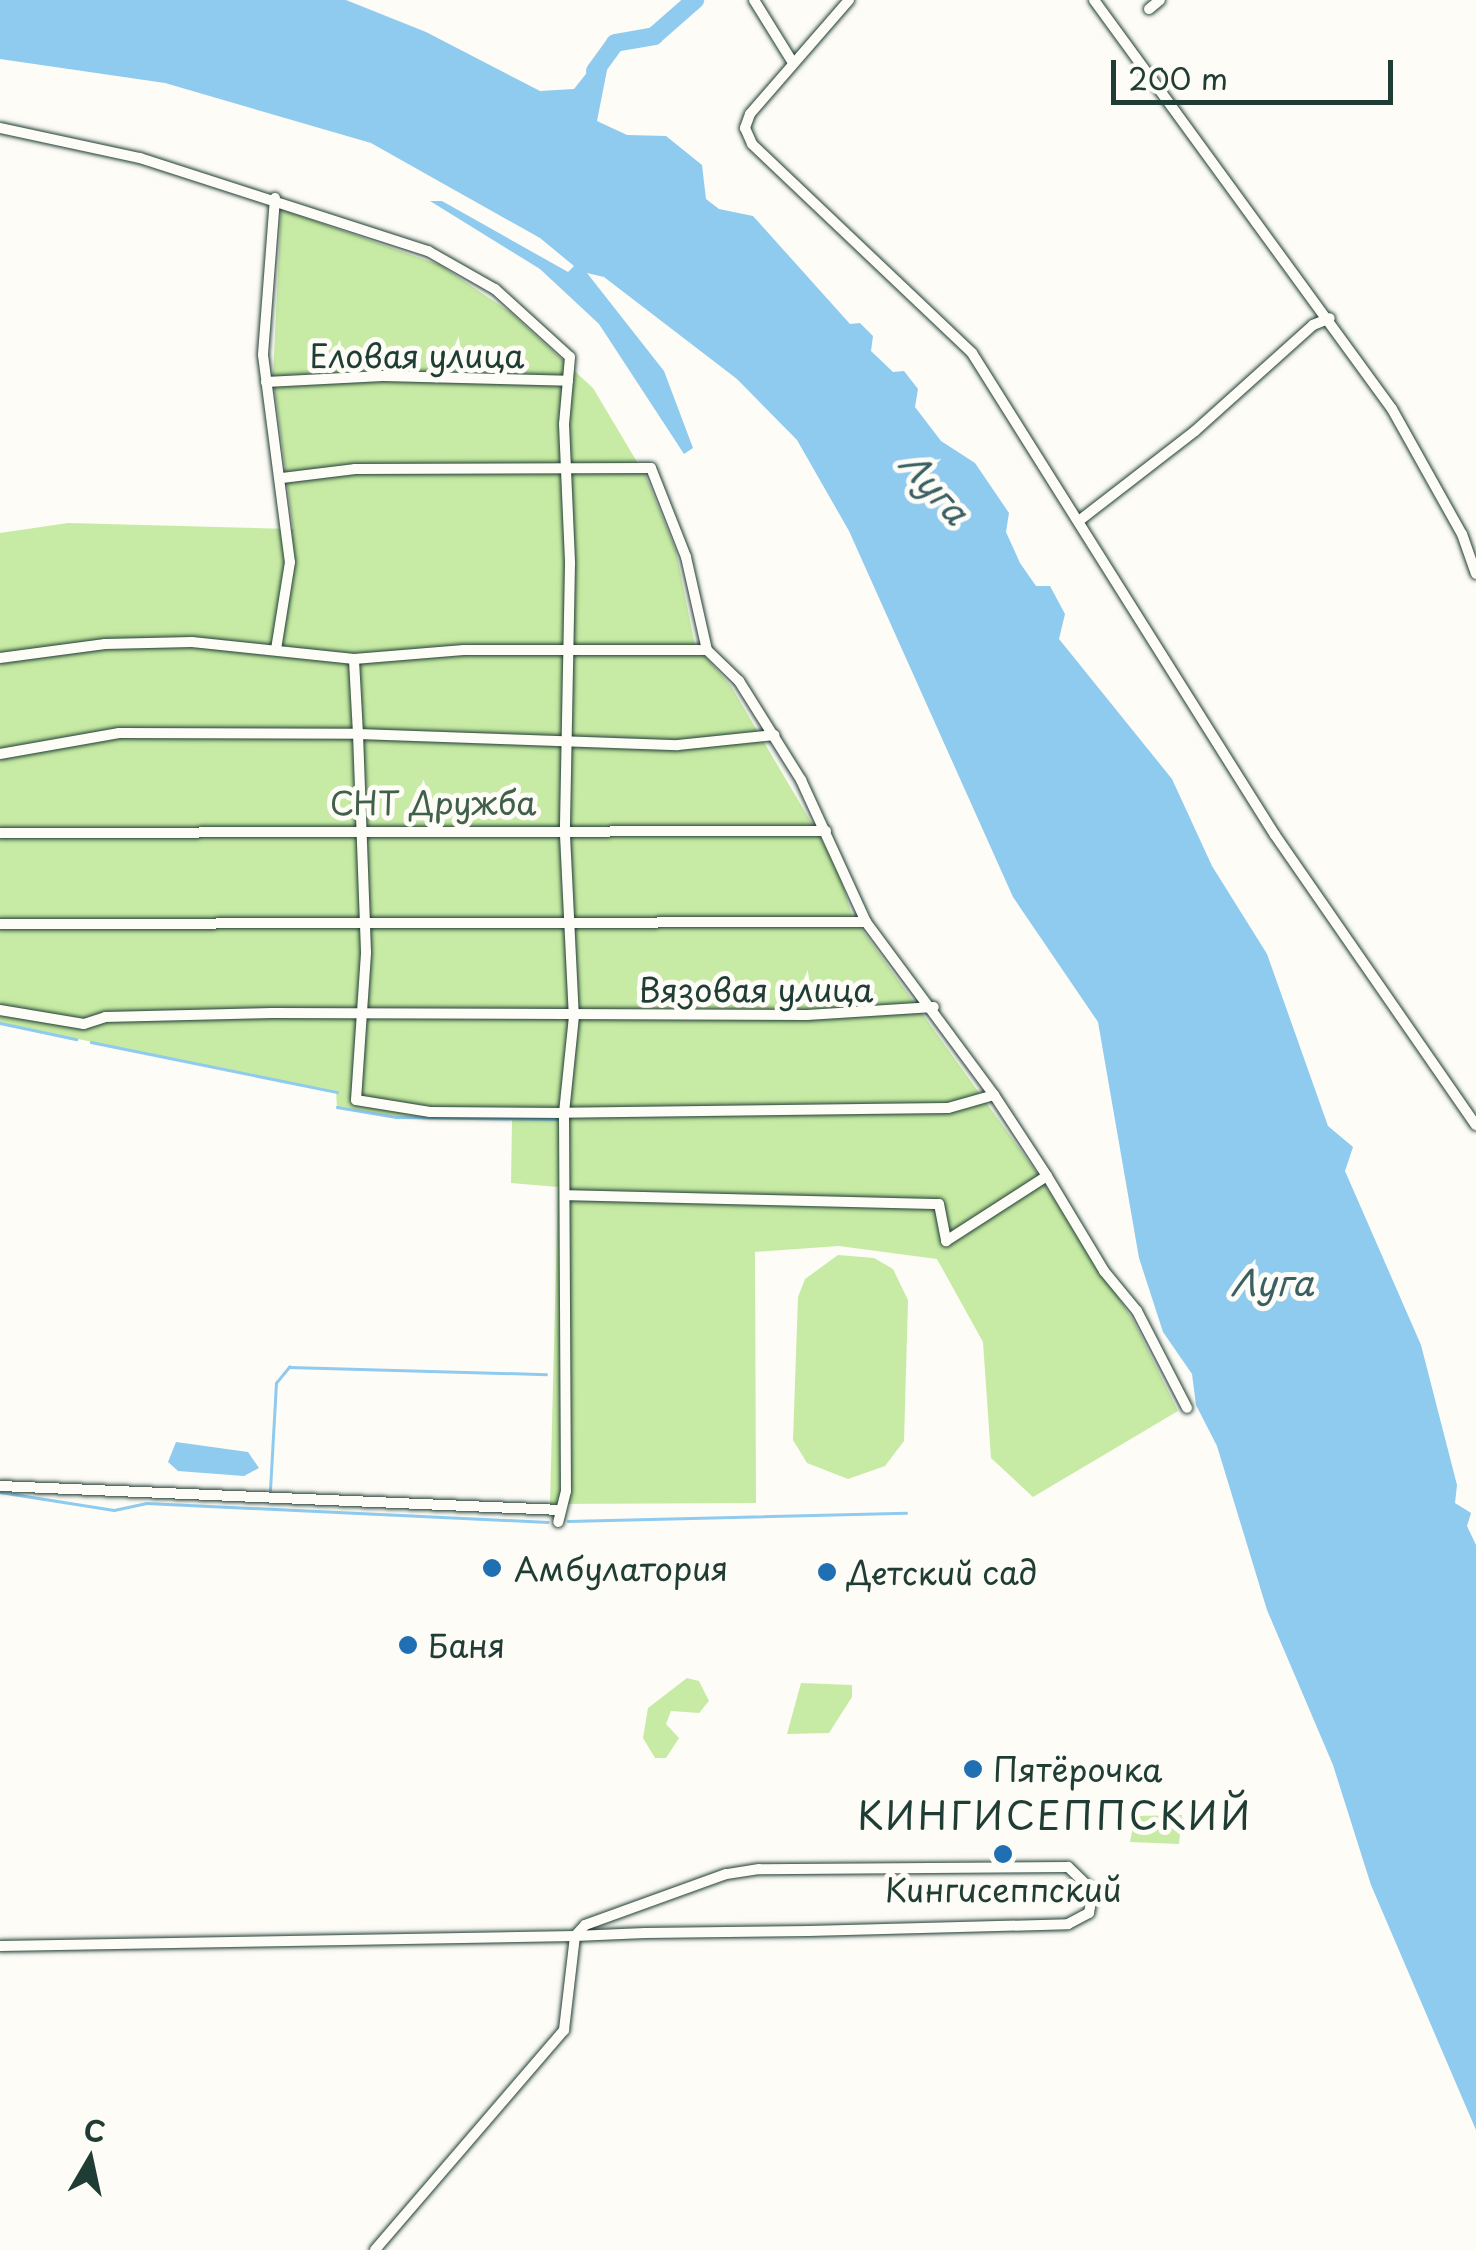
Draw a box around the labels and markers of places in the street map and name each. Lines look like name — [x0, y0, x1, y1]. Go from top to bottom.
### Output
place label: Амбулатория — [514, 1549, 728, 1587]
place label: Детский сад — [847, 1553, 1040, 1591]
marker: Амбулатория — [479, 1555, 505, 1581]
marker: Детский сад — [816, 1561, 838, 1583]
place label: Баня — [428, 1626, 505, 1664]
marker: Баня — [397, 1634, 419, 1656]
place label: Пятёрочка — [993, 1750, 1162, 1788]
marker: Пятёрочка — [962, 1758, 984, 1780]
marker: Кингисеппский — [992, 1843, 1014, 1865]
place label: Кингисеппский — [884, 1870, 1122, 1908]

